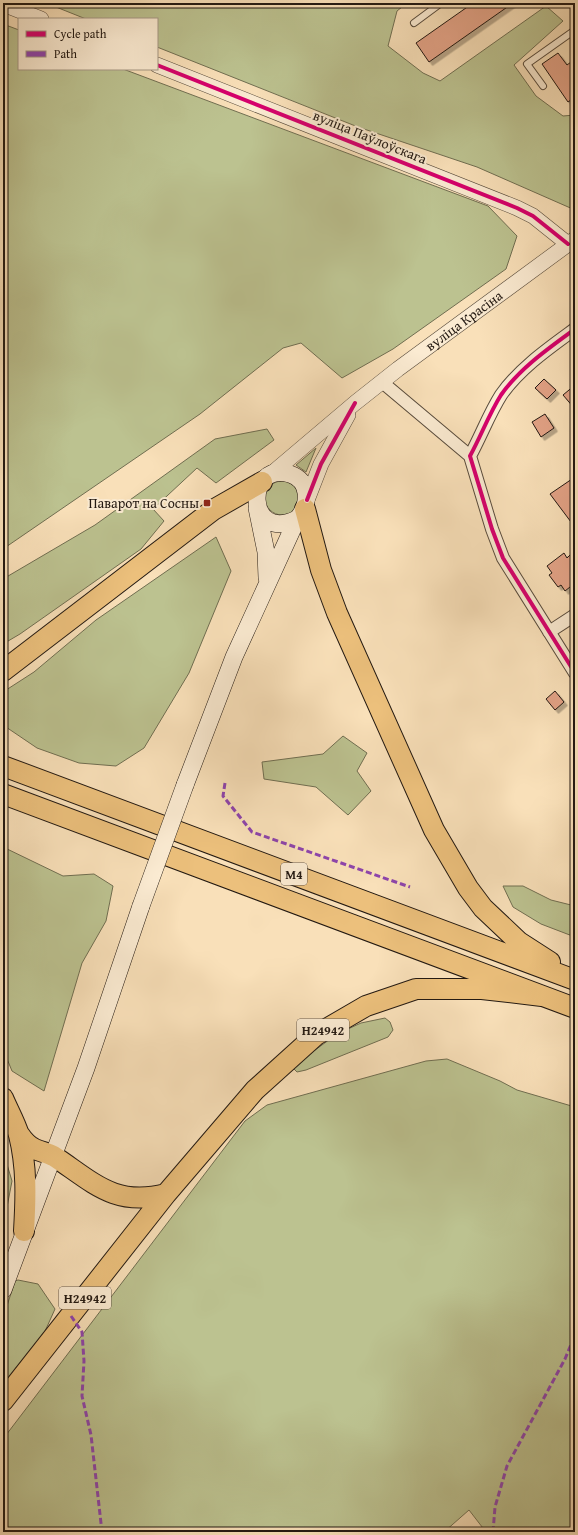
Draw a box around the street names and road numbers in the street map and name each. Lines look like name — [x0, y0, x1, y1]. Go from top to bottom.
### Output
street label: вуліца Паўлоўскага — [310, 105, 430, 169]
street label: вуліца Красіна — [421, 285, 507, 356]
road number: М4 — [281, 863, 307, 885]
road number: Н24942 — [297, 1019, 349, 1041]
road number: Н24942 — [59, 1287, 111, 1309]

